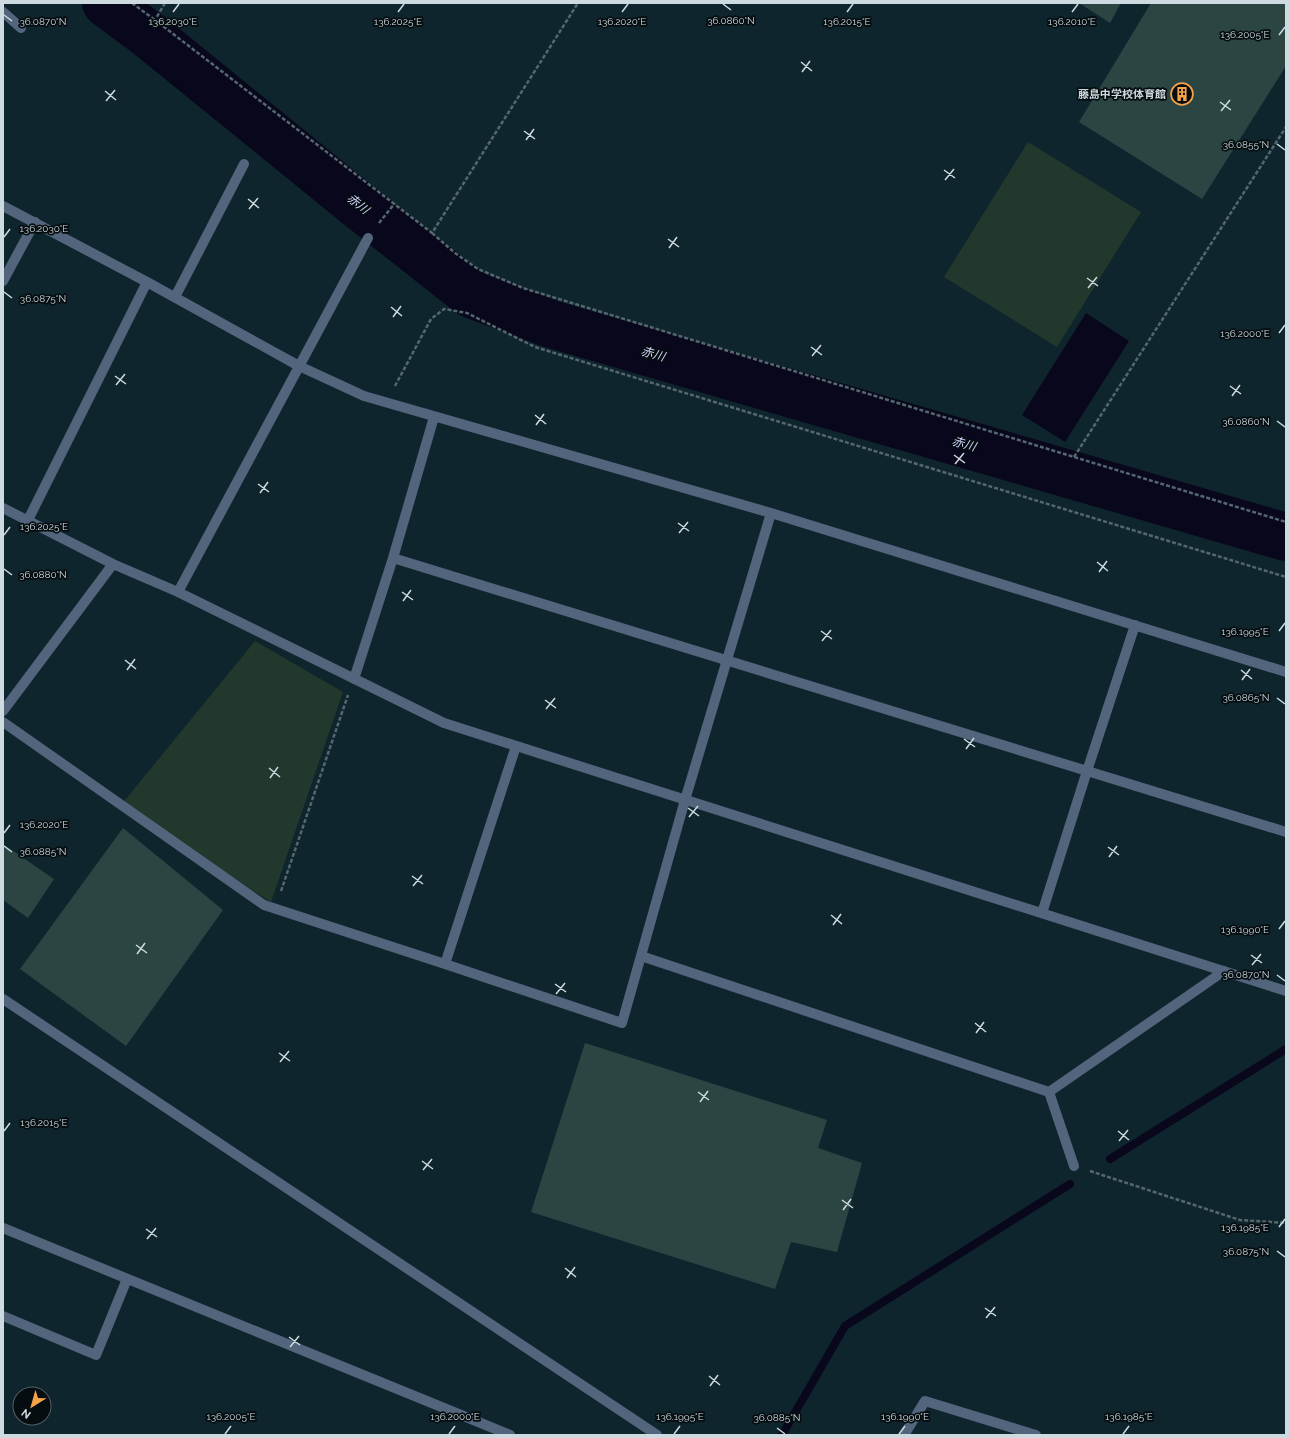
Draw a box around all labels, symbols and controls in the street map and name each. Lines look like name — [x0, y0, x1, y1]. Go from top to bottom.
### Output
text: 36.0860°N — [707, 15, 755, 26]
text: 36.0870°N — [20, 16, 66, 27]
text: 136.2030°E — [149, 16, 197, 27]
text: 136.2025°E — [374, 16, 422, 27]
text: 136.2020°E — [598, 16, 646, 27]
text: 136.2015°E — [823, 16, 871, 27]
text: 136.2010°E — [1048, 16, 1096, 27]
text: 136.2005°E — [1220, 29, 1270, 40]
building icon: 藤島中学校体育館 — [1169, 81, 1195, 107]
place label: 藤島中学校体育館 — [1078, 88, 1166, 101]
text: 36.0855°N — [1223, 139, 1269, 150]
water label: 赤川 — [344, 191, 373, 218]
text: 136.2030°E — [20, 223, 68, 234]
text: 36.0875°N — [20, 293, 66, 304]
text: 136.2000°E — [1220, 328, 1270, 339]
water label: 赤川 — [640, 344, 668, 365]
text: 36.0860°N — [1222, 416, 1270, 427]
water label: 赤川 — [951, 434, 979, 455]
text: 136.2025°E — [20, 521, 68, 532]
text: 36.0880°N — [19, 569, 67, 580]
text: 136.1995°E — [1221, 626, 1269, 637]
text: 36.0865°N — [1222, 692, 1270, 703]
text: 136.2020°E — [20, 819, 68, 830]
text: 36.0885°N — [19, 846, 67, 857]
text: 136.1990°E — [1221, 924, 1269, 935]
text: 36.0870°N — [1223, 969, 1269, 980]
text: 136.2015°E — [20, 1117, 68, 1128]
text: 136.1985°E — [1221, 1222, 1269, 1233]
text: 36.0875°N — [1223, 1246, 1269, 1257]
north arrow — [12, 1386, 52, 1426]
text: N — [19, 1406, 34, 1421]
text: 136.2005°E — [206, 1411, 256, 1422]
text: 136.2000°E — [430, 1411, 480, 1422]
text: 136.1995°E — [656, 1411, 704, 1422]
text: 136.1990°E — [881, 1411, 929, 1422]
text: 136.1985°E — [1105, 1411, 1153, 1422]
text: 36.0885°N — [753, 1412, 801, 1423]

